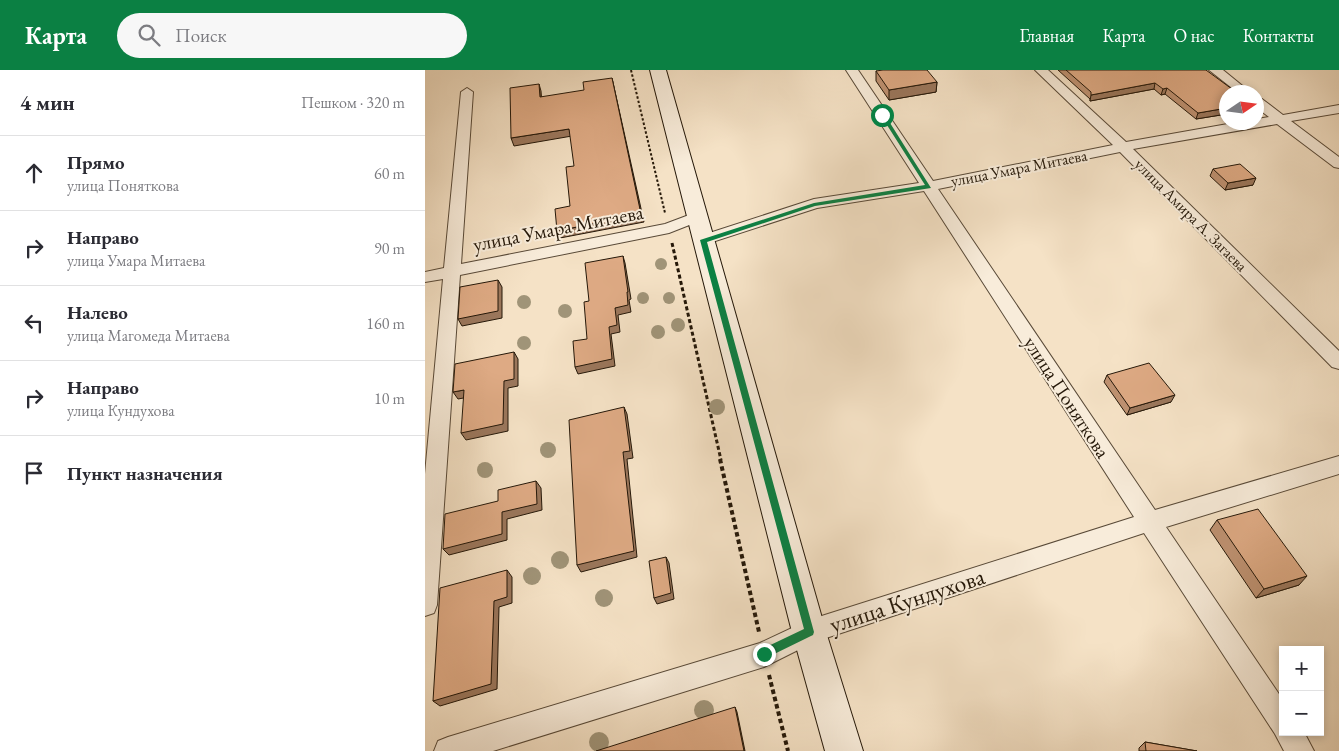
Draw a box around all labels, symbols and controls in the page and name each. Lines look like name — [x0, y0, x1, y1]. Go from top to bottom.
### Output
search box — [117, 13, 467, 58]
text: Карта — [25, 20, 87, 51]
icon: search — [135, 21, 163, 49]
text: Поиск — [175, 23, 227, 48]
text: Главная — [1020, 24, 1074, 47]
text: Карта — [1102, 24, 1145, 47]
text: О нас — [1173, 24, 1215, 47]
text: Контакты — [1243, 24, 1314, 47]
north arrow — [1219, 85, 1264, 130]
text: 4 мин — [20, 89, 75, 116]
text: Пешком · 320 m — [301, 92, 405, 113]
route start — [871, 104, 894, 127]
street label: улица Умара Митаева — [949, 144, 1090, 192]
text: Прямо — [67, 150, 125, 175]
street label: улица Амира А. Загаева — [1130, 154, 1252, 276]
icon: ahead — [20, 159, 48, 187]
text: 60 m — [374, 163, 405, 184]
text: улица Поняткова — [67, 175, 179, 196]
street label: улица Умара Митаева — [471, 199, 645, 257]
text: Направо — [67, 225, 139, 250]
icon: right — [20, 234, 48, 262]
text: 90 m — [374, 238, 405, 259]
text: улица Умара Митаева — [67, 250, 205, 271]
text: Налево — [67, 300, 128, 325]
icon: left — [20, 309, 48, 337]
text: 160 m — [366, 313, 405, 334]
text: улица Магомеда Митаева — [67, 325, 230, 346]
street label: улица Поняткова — [1018, 331, 1116, 463]
text: Направо — [67, 375, 139, 400]
icon: right — [20, 384, 48, 412]
text: 10 m — [374, 388, 405, 409]
text: улица Кундухова — [67, 400, 175, 421]
icon: arrive — [20, 459, 48, 487]
text: Пункт назначения — [67, 461, 223, 486]
street label: улица Кундухова — [825, 560, 989, 640]
route end — [753, 643, 776, 666]
map controls — [1279, 646, 1324, 736]
button: + — [1279, 646, 1324, 691]
button: − — [1279, 691, 1324, 736]

